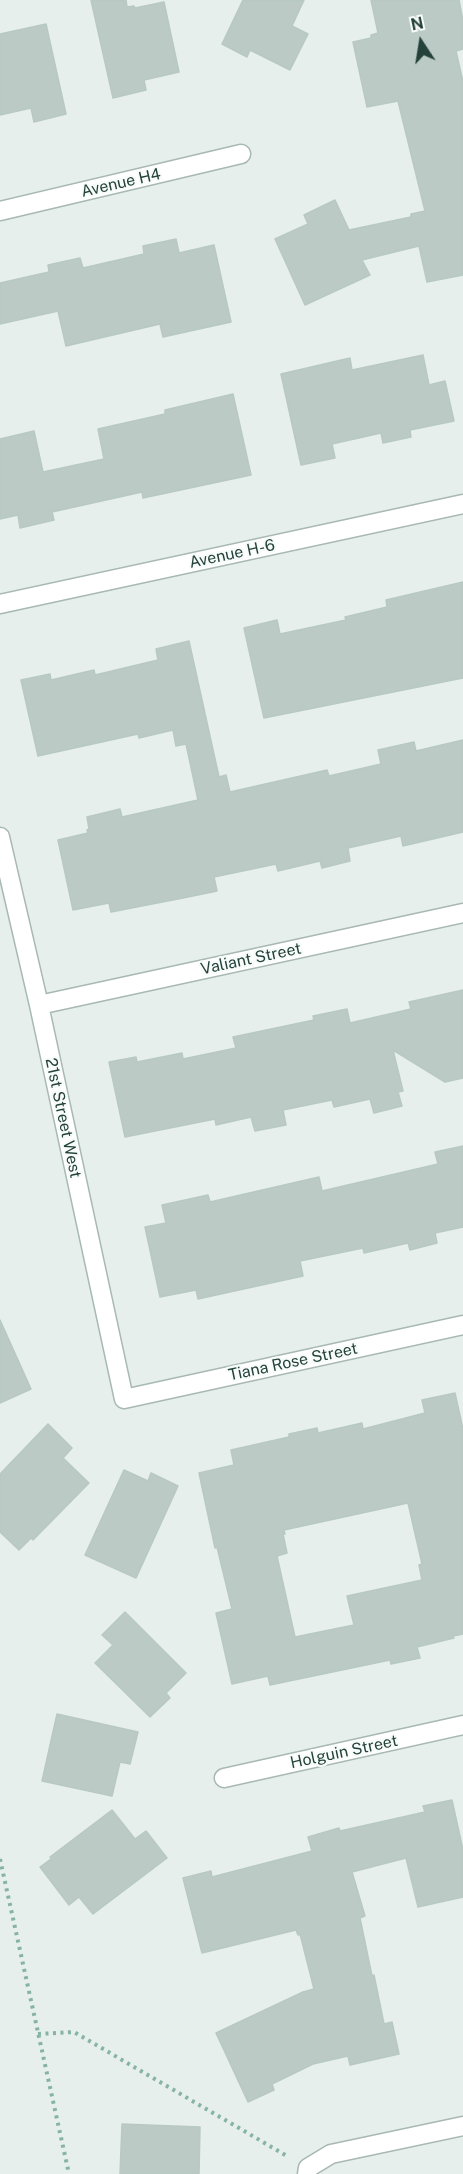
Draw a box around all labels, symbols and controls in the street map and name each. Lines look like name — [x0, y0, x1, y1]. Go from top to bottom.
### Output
north arrow — [391, 12, 451, 72]
text: N — [409, 13, 425, 34]
street label: Avenue H4 — [79, 165, 163, 201]
street label: Avenue H-6 — [187, 536, 277, 572]
street label: Valiant Street — [199, 939, 303, 979]
street label: 21st Street West — [41, 1056, 85, 1180]
street label: Tiana Rose Street — [227, 1339, 359, 1385]
street label: Holguin Street — [289, 1731, 399, 1773]

